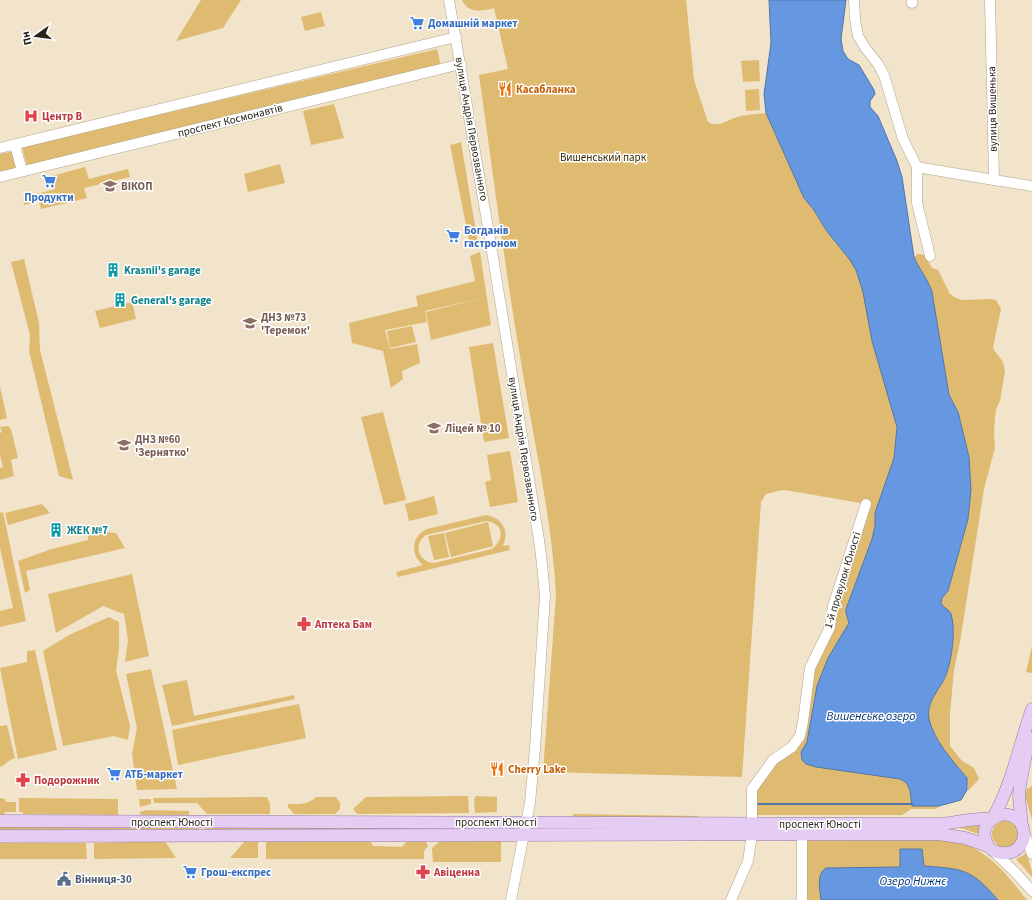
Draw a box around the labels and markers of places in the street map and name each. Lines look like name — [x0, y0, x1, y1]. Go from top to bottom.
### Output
supermarket icon: Домашній маркет — [409, 15, 425, 31]
place label: Домашній маркет — [428, 16, 518, 31]
restaurant icon: Касабланка — [497, 81, 513, 97]
place label: Касабланка — [516, 82, 576, 97]
hospital icon: Центр В — [23, 108, 39, 124]
place label: Центр В — [42, 109, 83, 124]
supermarket icon: Продукти — [41, 173, 57, 189]
school or university icon: ВІКОП — [102, 178, 118, 194]
place label: ВІКОП — [121, 179, 152, 194]
place label: Продукти — [24, 190, 74, 205]
place label: Богданів гастроном — [464, 223, 517, 251]
supermarket icon: Богданів гастроном — [445, 228, 461, 244]
building icon: Krasnii's garage — [105, 262, 121, 278]
place label: Krasnii's garage — [124, 263, 201, 278]
building icon: General's garage — [112, 292, 128, 308]
place label: General's garage — [131, 293, 212, 308]
place label: ДНЗ №73 'Теремок' — [261, 310, 310, 338]
school or university icon: ДНЗ №73 'Теремок' — [242, 315, 258, 331]
school or university icon: Ліцей № 10 — [426, 420, 442, 436]
place label: Ліцей № 10 — [444, 421, 501, 436]
place label: ДНЗ №60 'Зернятко' — [135, 432, 189, 460]
school or university icon: ДНЗ №60 'Зернятко' — [116, 437, 132, 453]
building icon: ЖЕК №7 — [48, 522, 64, 538]
place label: ЖЕК №7 — [67, 523, 108, 538]
pharmacy icon: Аптека Бам — [296, 616, 312, 632]
place label: Аптека Бам — [314, 617, 372, 632]
restaurant icon: Cherry Lake — [489, 761, 505, 777]
place label: Cherry Lake — [508, 762, 566, 777]
supermarket icon: АТБ-маркет — [106, 766, 122, 782]
place label: АТБ-маркет — [124, 767, 184, 782]
pharmacy icon: Подорожник — [15, 772, 31, 788]
place label: Подорожник — [34, 773, 100, 788]
supermarket icon: Грош-експрес — [182, 864, 198, 880]
pharmacy icon: Авіценна — [415, 864, 431, 880]
place label: Грош-експрес — [201, 865, 271, 880]
place label: Авіценна — [433, 865, 480, 880]
public building icon: Вінниця-30 — [56, 871, 72, 887]
place label: Вінниця-30 — [75, 872, 132, 887]

